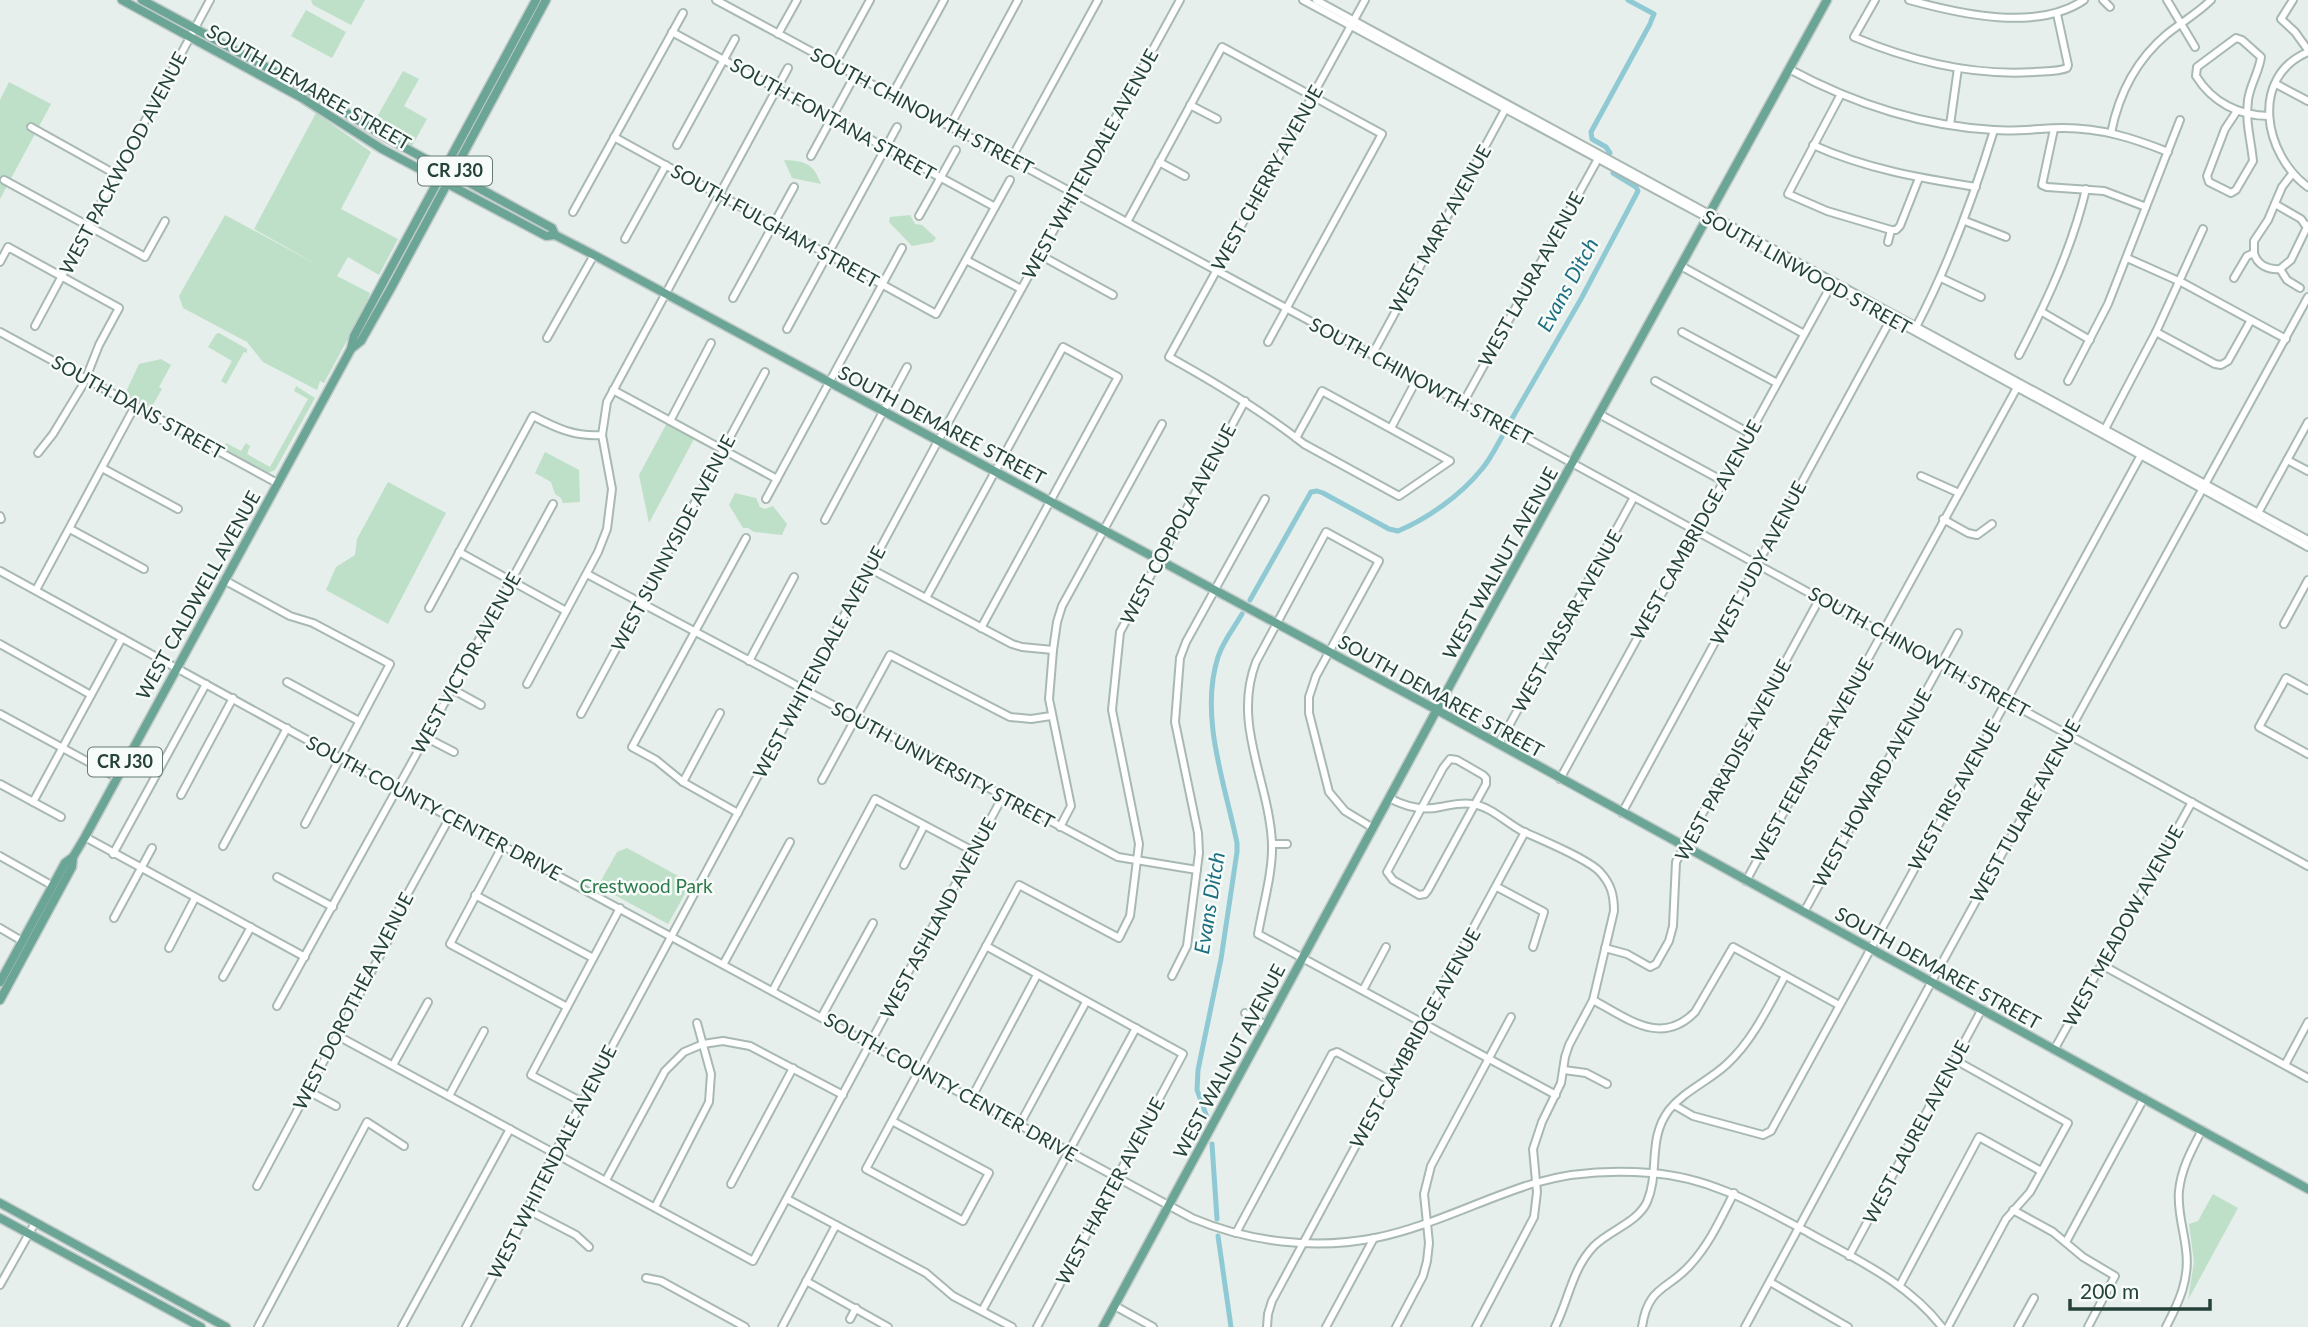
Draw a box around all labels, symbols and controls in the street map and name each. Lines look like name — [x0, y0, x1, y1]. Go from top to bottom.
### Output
street label: SOUTH DEMAREE STREET — [203, 19, 415, 154]
street label: SOUTH CHINOWTH STREET — [807, 42, 1038, 179]
street label: WEST WHITENDALE AVENUE — [1017, 45, 1163, 283]
street label: WEST PACKWOOD AVENUE — [54, 48, 191, 278]
street label: SOUTH FONTANA STREET — [726, 52, 940, 185]
street label: WEST CHERRY AVENUE — [1206, 81, 1327, 274]
street label: WEST MARY AVENUE — [1384, 141, 1495, 317]
road number: CR J30 — [418, 156, 492, 186]
street label: SOUTH FULGHAM STREET — [667, 159, 883, 292]
street label: WEST LAURA AVENUE — [1473, 187, 1588, 370]
street label: SOUTH LINWOOD STREET — [1699, 204, 1916, 339]
water label: Evans Ditch — [1531, 233, 1603, 335]
street label: SOUTH CHINOWTH STREET — [1306, 312, 1537, 449]
street label: SOUTH DANS STREET — [48, 350, 228, 463]
street label: SOUTH DEMAREE STREET — [835, 360, 1050, 489]
street label: WEST CAMBRIDGE AVENUE — [1625, 416, 1766, 644]
street label: WEST COPPOLA AVENUE — [1115, 420, 1240, 628]
street label: WEST SUNNYSIDE AVENUE — [606, 431, 739, 655]
street label: WEST WALNUT AVENUE — [1437, 463, 1562, 663]
street label: WEST JUDY AVENUE — [1705, 477, 1810, 649]
street label: WEST CALDWELL AVENUE — [131, 486, 265, 703]
street label: WEST VASSAR AVENUE — [1507, 526, 1626, 716]
street label: WEST WHITENDALE AVENUE — [748, 542, 890, 782]
street label: WEST VICTOR AVENUE — [406, 568, 525, 757]
street label: SOUTH CHINOWTH STREET — [1805, 581, 2034, 722]
street label: SOUTH DEMAREE STREET — [1335, 629, 1548, 762]
street label: WEST FEEMSTER AVENUE — [1746, 653, 1878, 866]
street label: WEST PARADISE AVENUE — [1670, 655, 1796, 864]
street label: WEST HOWARD AVENUE — [1807, 684, 1936, 891]
street label: SOUTH UNIVERSITY STREET — [828, 696, 1059, 833]
street label: WEST IRIS AVENUE — [1903, 715, 2005, 874]
street label: WEST TULARE AVENUE — [1965, 715, 2085, 906]
street label: SOUTH COUNTY CENTER DRIVE — [303, 730, 566, 885]
road number: CR J30 — [88, 748, 162, 776]
street label: WEST ASHLAND AVENUE — [875, 813, 1000, 1022]
street label: WEST MEADOW AVENUE — [2058, 821, 2187, 1030]
water label: Evans Ditch — [1188, 850, 1229, 956]
park label: Crestwood Park — [579, 874, 713, 897]
street label: WEST DOROTHEA AVENUE — [288, 888, 417, 1113]
street label: SOUTH DEMAREE STREET — [1832, 901, 2045, 1034]
street label: WEST CAMBRIDGE AVENUE — [1344, 924, 1485, 1152]
street label: WEST WALNUT AVENUE — [1168, 960, 1289, 1162]
street label: SOUTH COUNTY CENTER DRIVE — [821, 1007, 1082, 1166]
street label: WEST LAUREL AVENUE — [1857, 1036, 1974, 1227]
street label: WEST WHITENDALE AVENUE — [482, 1041, 621, 1283]
street label: WEST HARTER AVENUE — [1050, 1093, 1169, 1288]
scale bar — [2070, 1268, 2210, 1312]
text: 200 m — [2080, 1278, 2139, 1303]

